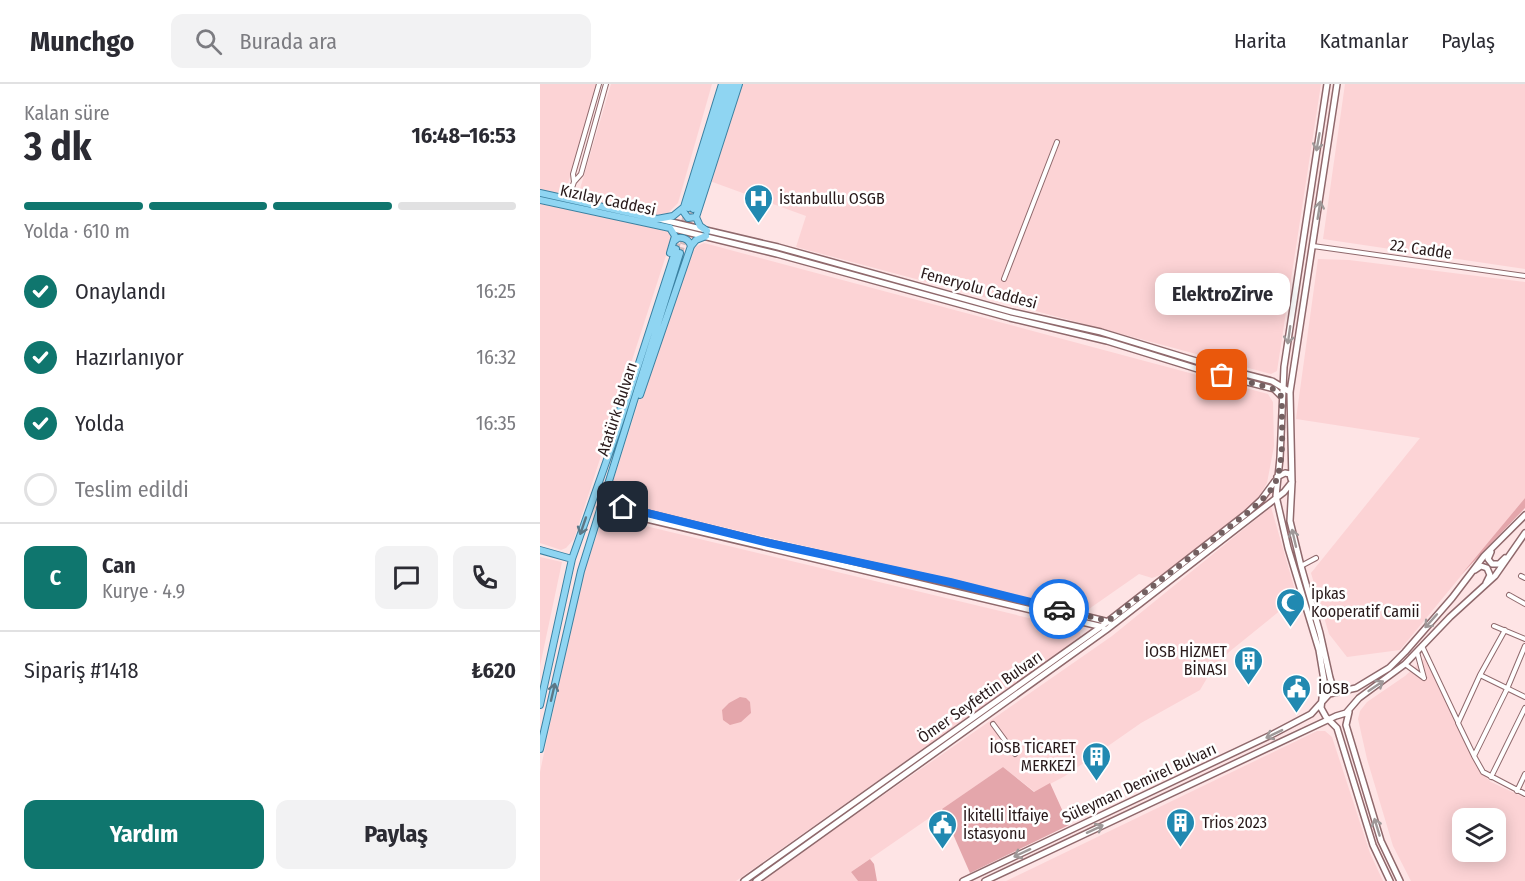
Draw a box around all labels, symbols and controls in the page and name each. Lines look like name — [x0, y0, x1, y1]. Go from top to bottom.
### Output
search box — [171, 14, 591, 68]
text: Munchgo — [30, 25, 135, 58]
icon: search — [192, 25, 225, 58]
text: Burada ara — [240, 28, 337, 55]
text: Harita — [1234, 28, 1287, 54]
text: Katmanlar — [1320, 28, 1408, 54]
text: Paylaş — [1441, 28, 1495, 54]
text: Kalan süre — [24, 101, 110, 125]
text: 16:48–16:53 — [411, 122, 516, 149]
text: 3 dk — [24, 124, 92, 170]
one-way arrow — [1313, 132, 1324, 151]
street label: Kızılay Caddesi — [558, 181, 658, 219]
hospital icon: İstanbullu OSGB — [742, 182, 774, 224]
place label: İstanbullu OSGB — [779, 189, 885, 208]
one-way arrow — [1314, 200, 1325, 220]
text: Yolda · 610 m — [24, 219, 130, 243]
street label: 22. Cadde — [1389, 235, 1453, 263]
street label: Feneryolu Caddesi — [919, 263, 1039, 313]
callout: ElektroZirve — [1154, 273, 1290, 315]
icon: check — [24, 275, 57, 308]
text: Onaylandı — [75, 278, 166, 305]
text: 16:25 — [476, 279, 516, 303]
text: ElektroZirve — [1172, 282, 1273, 306]
one-way arrow — [1283, 324, 1294, 344]
icon: check — [24, 341, 57, 374]
text: Hazırlanıyor — [75, 344, 184, 371]
text: 16:32 — [476, 345, 516, 369]
pin — [1196, 349, 1247, 400]
icon: bag — [1205, 358, 1238, 391]
street label: Atatürk Bulvarı — [593, 360, 641, 458]
icon: check — [24, 407, 57, 440]
text: Yolda — [75, 410, 125, 437]
text: 16:35 — [476, 411, 516, 435]
text: Teslim edildi — [75, 476, 189, 503]
pin — [597, 481, 648, 532]
icon: home — [606, 490, 639, 523]
one-way arrow — [576, 516, 587, 535]
one-way arrow — [1287, 529, 1299, 548]
button: chat — [375, 546, 438, 609]
button: phone — [453, 546, 516, 609]
text: Can — [102, 552, 136, 579]
text: C — [50, 564, 61, 591]
text: Kurye · 4.9 — [102, 579, 185, 603]
courier — [1029, 579, 1089, 639]
place label: İpkas Kooperatif Camii — [1311, 584, 1420, 621]
mosque icon: İpkas Kooperatif Camii — [1274, 586, 1306, 628]
icon: car — [1043, 593, 1076, 626]
one-way arrow — [1424, 613, 1438, 628]
place label: İOSB HİZMET BİNASI — [1145, 642, 1228, 679]
building icon: İOSB HİZMET BİNASI — [1232, 644, 1264, 686]
street label: Ömer Seyfettin Bulvarı — [914, 647, 1046, 747]
text: Sipariş #1418 — [24, 657, 139, 684]
text: ₺620 — [471, 657, 516, 684]
public building icon: İOSB — [1281, 672, 1313, 714]
place label: İOSB — [1318, 679, 1349, 698]
one-way arrow — [1368, 680, 1384, 692]
one-way arrow — [548, 683, 559, 703]
one-way arrow — [1265, 728, 1283, 740]
place label: İOSB TİCARET MERKEZİ — [990, 738, 1077, 775]
street label: Süleyman Demirel Bulvarı — [1059, 739, 1219, 827]
building icon: İOSB TİCARET MERKEZİ — [1081, 740, 1113, 782]
button: Yardım — [24, 800, 264, 869]
button: Paylaş — [276, 800, 516, 869]
place label: İkitelli İtfaiye İstasyonu — [963, 806, 1049, 843]
building icon: Trios 2023 — [1165, 806, 1197, 848]
public building icon: İkitelli İtfaiye İstasyonu — [926, 808, 958, 850]
map controls — [1452, 808, 1506, 862]
button: layers — [1452, 808, 1506, 862]
place label: Trios 2023 — [1202, 813, 1267, 832]
one-way arrow — [1371, 818, 1382, 837]
one-way arrow — [1085, 823, 1103, 835]
one-way arrow — [1013, 848, 1031, 860]

